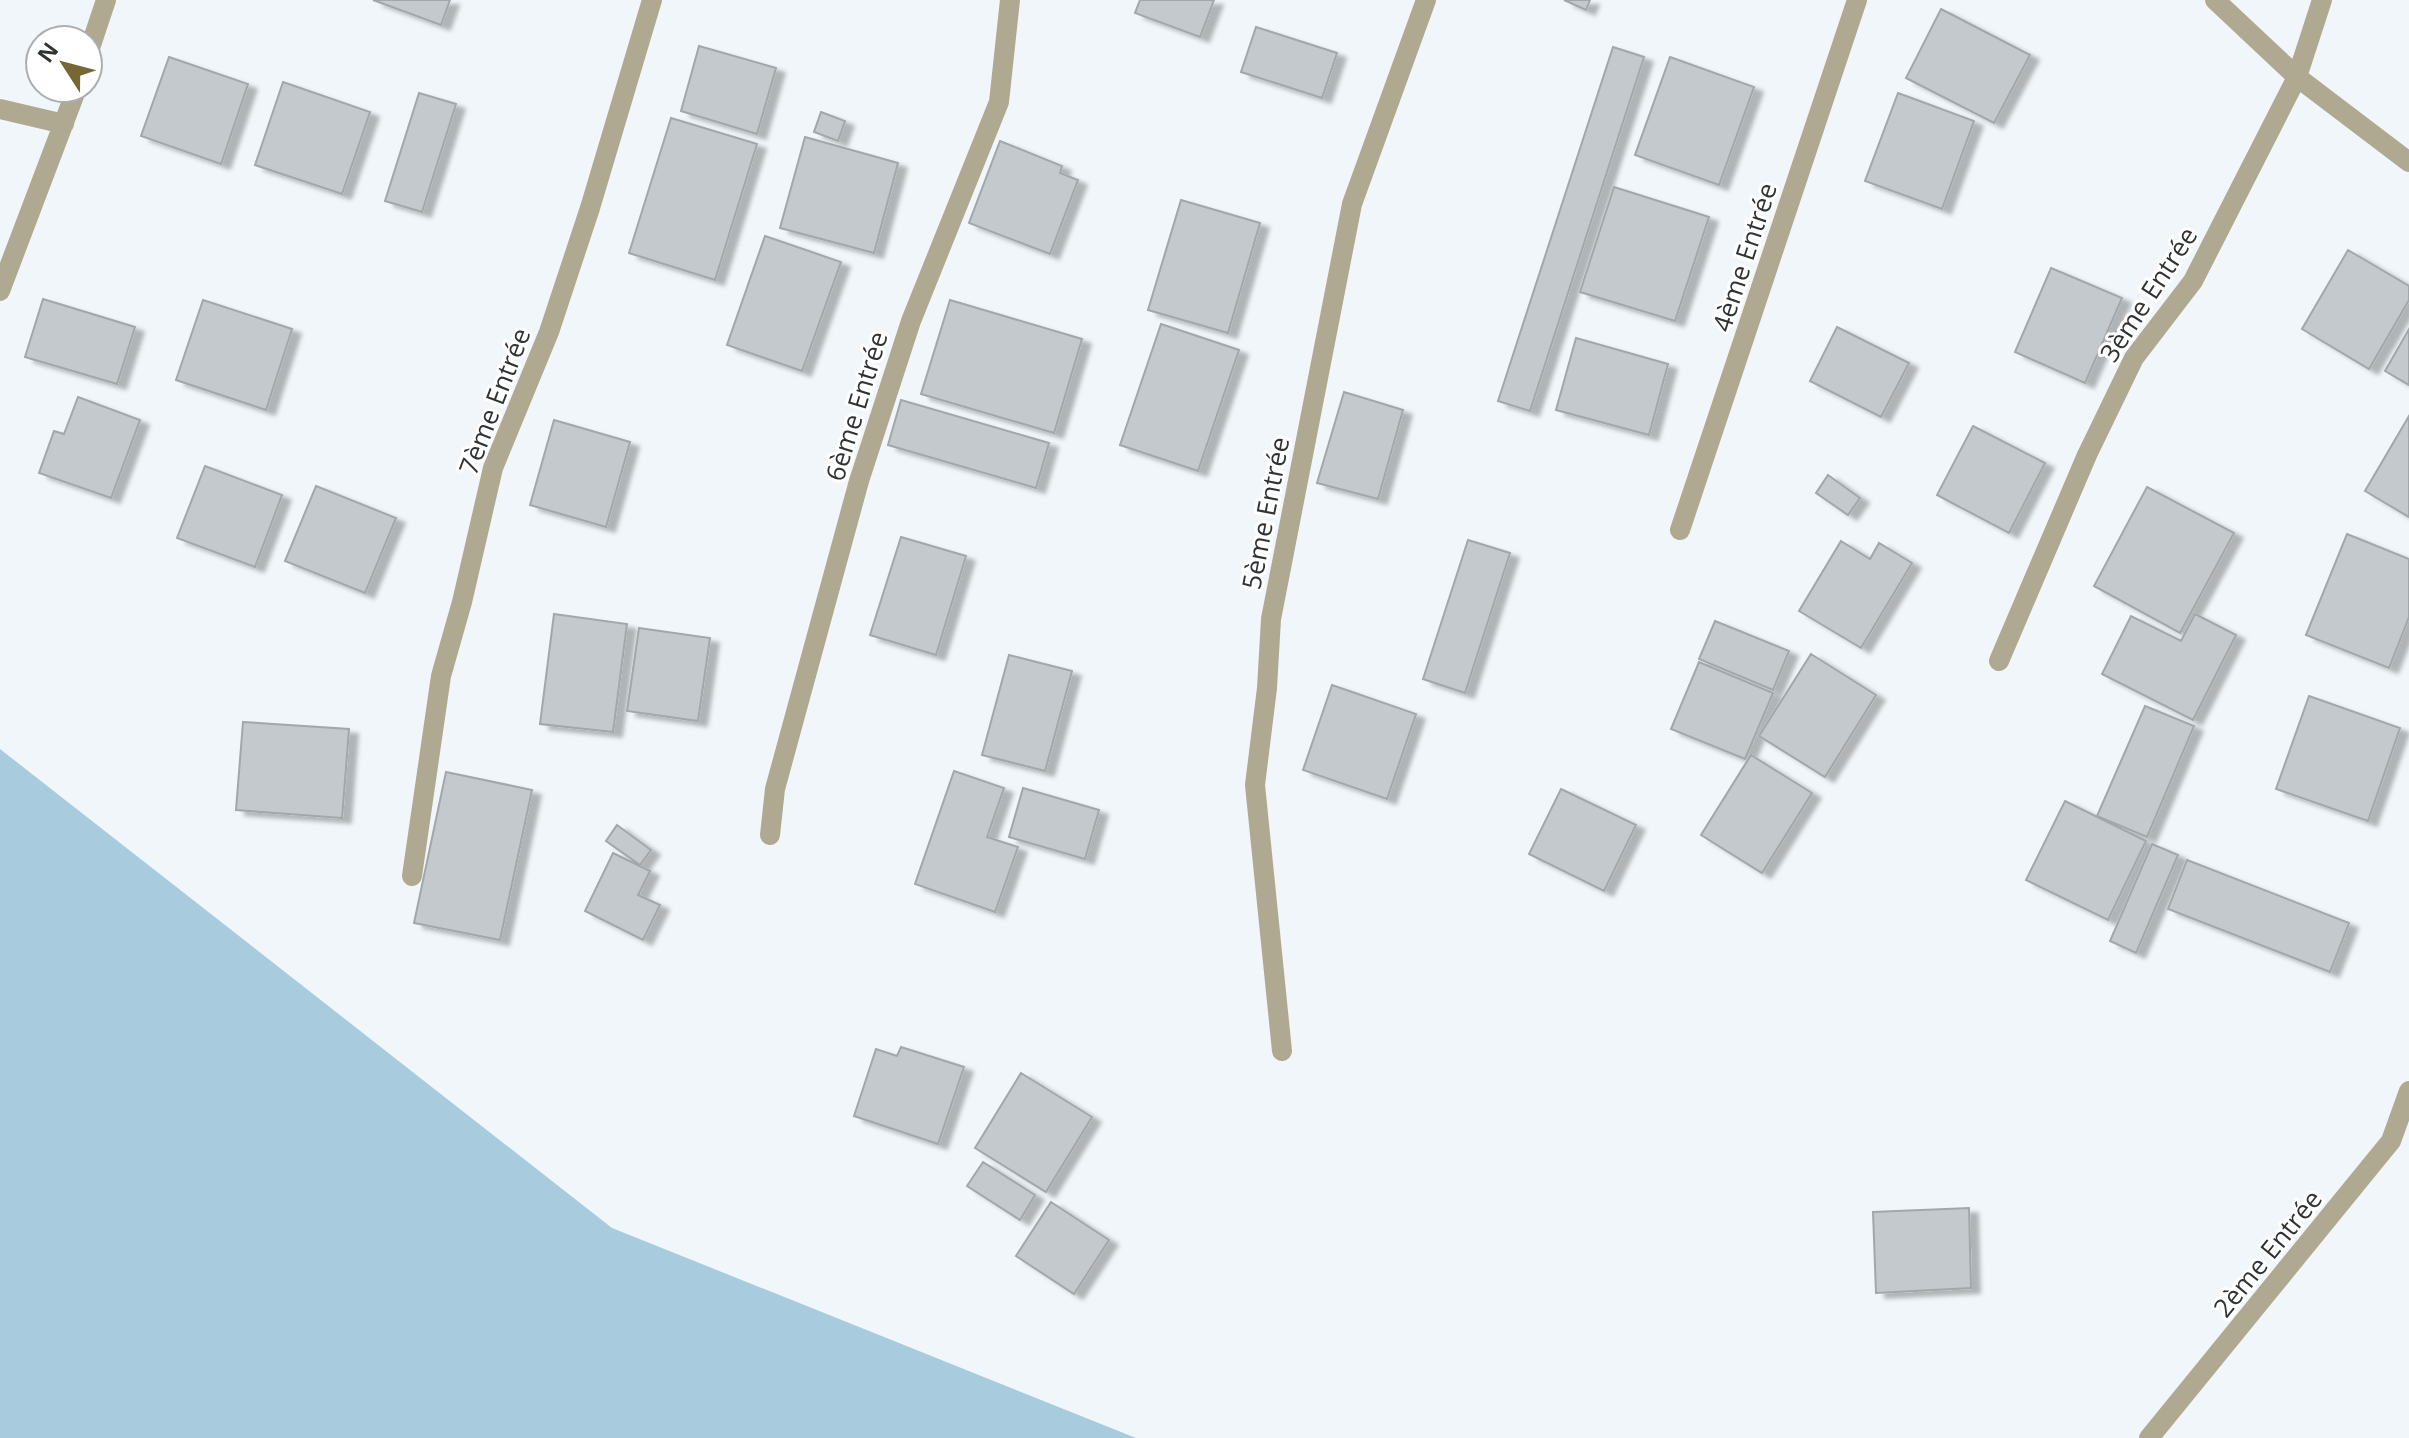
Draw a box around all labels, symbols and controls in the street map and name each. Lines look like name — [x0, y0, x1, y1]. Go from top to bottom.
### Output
north arrow — [24, 24, 104, 104]
text: N — [30, 36, 64, 68]
street label: 4ème Entrée — [1703, 178, 1785, 336]
street label: 3ème Entrée — [2091, 219, 2205, 369]
street label: 7ème Entrée — [450, 322, 538, 480]
street label: 6ème Entrée — [816, 327, 896, 485]
street label: 5ème Entrée — [1233, 434, 1297, 592]
street label: 2ème Entrée — [2204, 1182, 2330, 1324]

